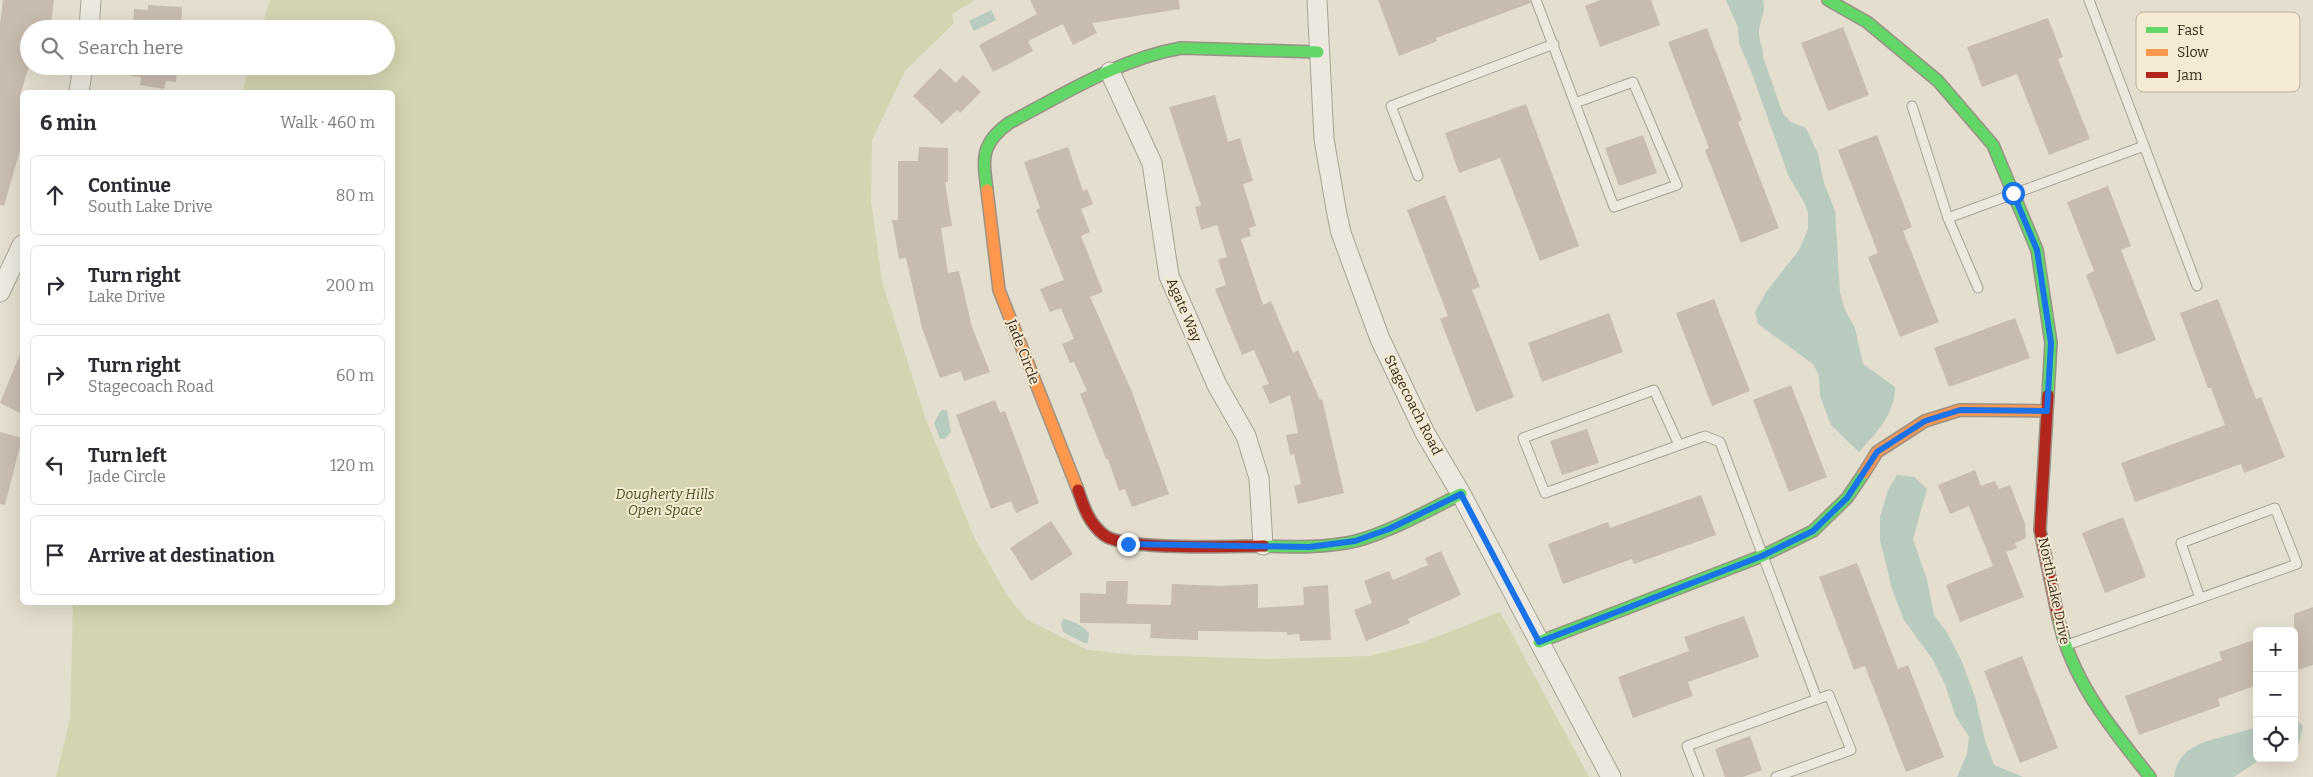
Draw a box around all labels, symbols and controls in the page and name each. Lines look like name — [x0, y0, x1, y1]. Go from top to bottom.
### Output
legend — [2136, 12, 2300, 92]
search box — [20, 20, 395, 75]
text: Fast — [2177, 22, 2204, 39]
icon: search — [38, 34, 66, 62]
text: Search here — [78, 36, 183, 59]
text: Slow — [2177, 44, 2209, 61]
text: Jam — [2176, 67, 2203, 84]
text: 6 min — [40, 110, 96, 136]
text: Walk · 460 m — [280, 113, 375, 132]
text: Continue — [88, 174, 171, 197]
icon: ahead — [41, 181, 69, 209]
route start — [2002, 182, 2025, 205]
text: 80 m — [336, 186, 374, 205]
text: South Lake Drive — [88, 197, 213, 216]
text: Turn right — [88, 264, 181, 287]
icon: right — [41, 271, 69, 299]
street label: Agate Way — [1163, 275, 1205, 345]
text: 200 m — [326, 276, 374, 295]
text: Lake Drive — [88, 287, 165, 306]
street label: Jade Circle — [1003, 316, 1043, 387]
street label: Stagecoach Road — [1380, 352, 1446, 458]
text: Turn right — [88, 354, 181, 377]
icon: right — [41, 361, 69, 389]
text: 60 m — [336, 366, 374, 385]
text: Stagecoach Road — [88, 377, 214, 396]
text: Turn left — [88, 444, 167, 467]
icon: left — [41, 451, 69, 479]
text: 120 m — [330, 456, 374, 475]
text: Jade Circle — [88, 467, 166, 486]
park label: Dougherty Hills Open Space — [616, 486, 715, 519]
route end — [1117, 533, 1140, 556]
street label: North Lake Drive — [2034, 536, 2074, 646]
icon: arrive — [41, 541, 69, 569]
text: Arrive at destination — [88, 544, 275, 567]
map controls — [2253, 627, 2298, 762]
button: + — [2253, 627, 2298, 672]
button: − — [2253, 672, 2298, 717]
button: locate — [2253, 717, 2298, 762]

